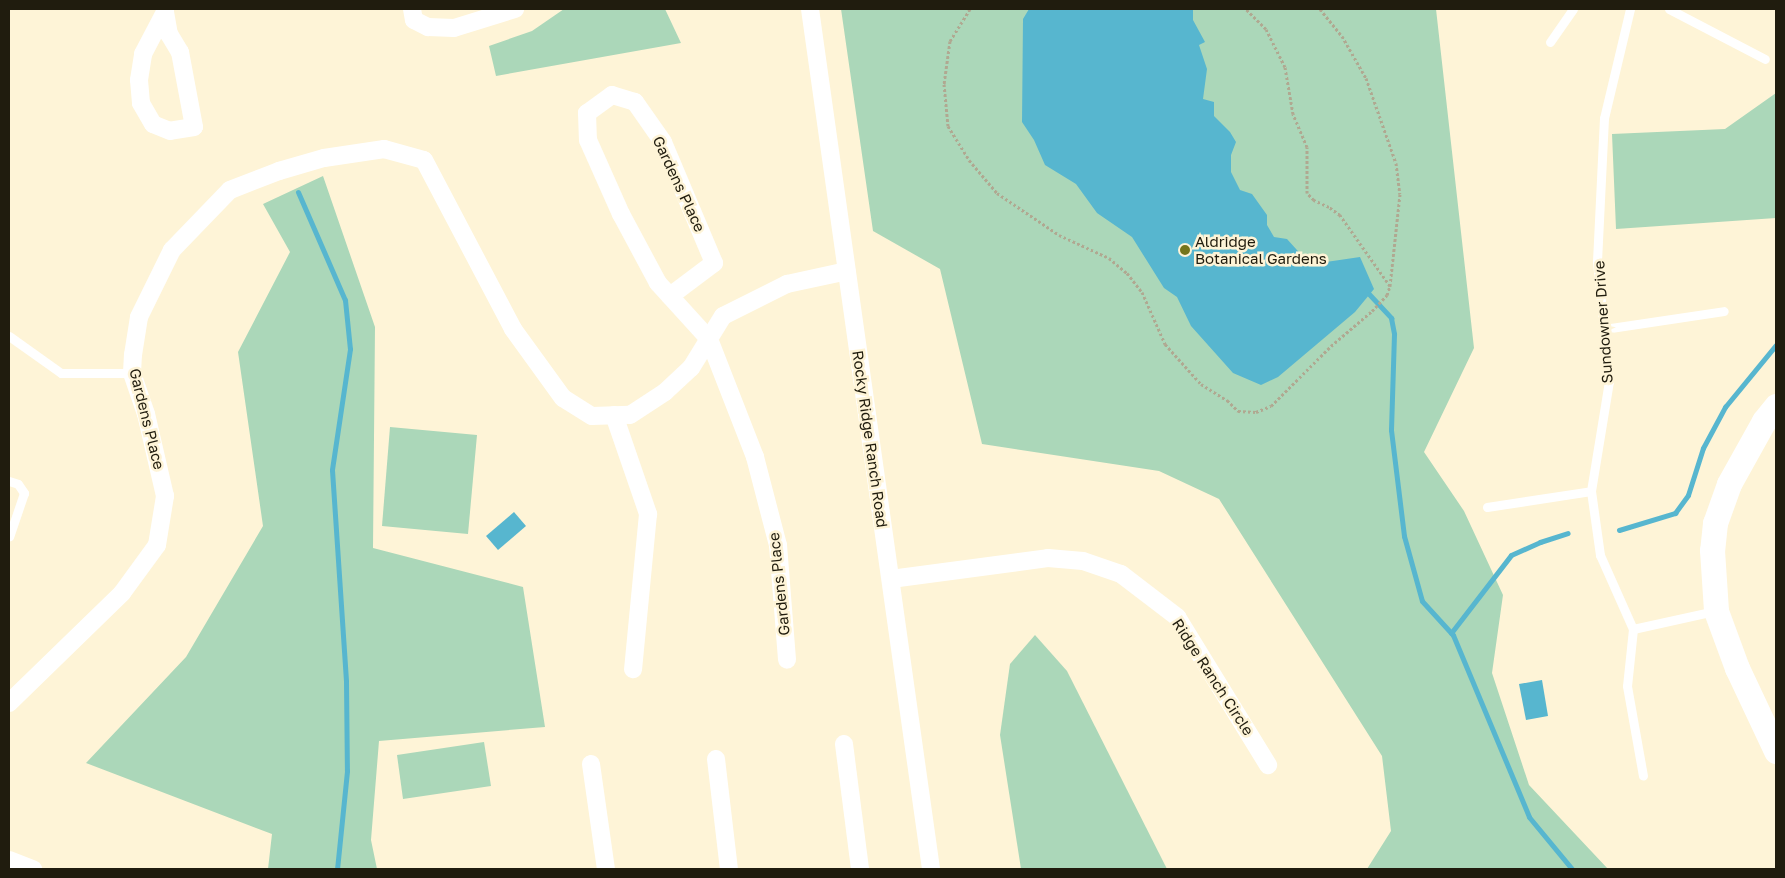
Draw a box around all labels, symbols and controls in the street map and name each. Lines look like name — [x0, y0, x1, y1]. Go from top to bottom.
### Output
street label: Gardens Place — [649, 133, 709, 235]
place label: Aldridge Botanical Gardens — [1195, 232, 1327, 267]
marker: Aldridge Botanical Gardens — [1179, 244, 1191, 256]
street label: Sundowner Drive — [1590, 260, 1616, 384]
street label: Rocky Ridge Ranch Road — [849, 349, 891, 529]
street label: Gardens Place — [126, 367, 168, 471]
street label: Gardens Place — [765, 532, 793, 636]
street label: Ridge Ranch Circle — [1169, 615, 1257, 739]

